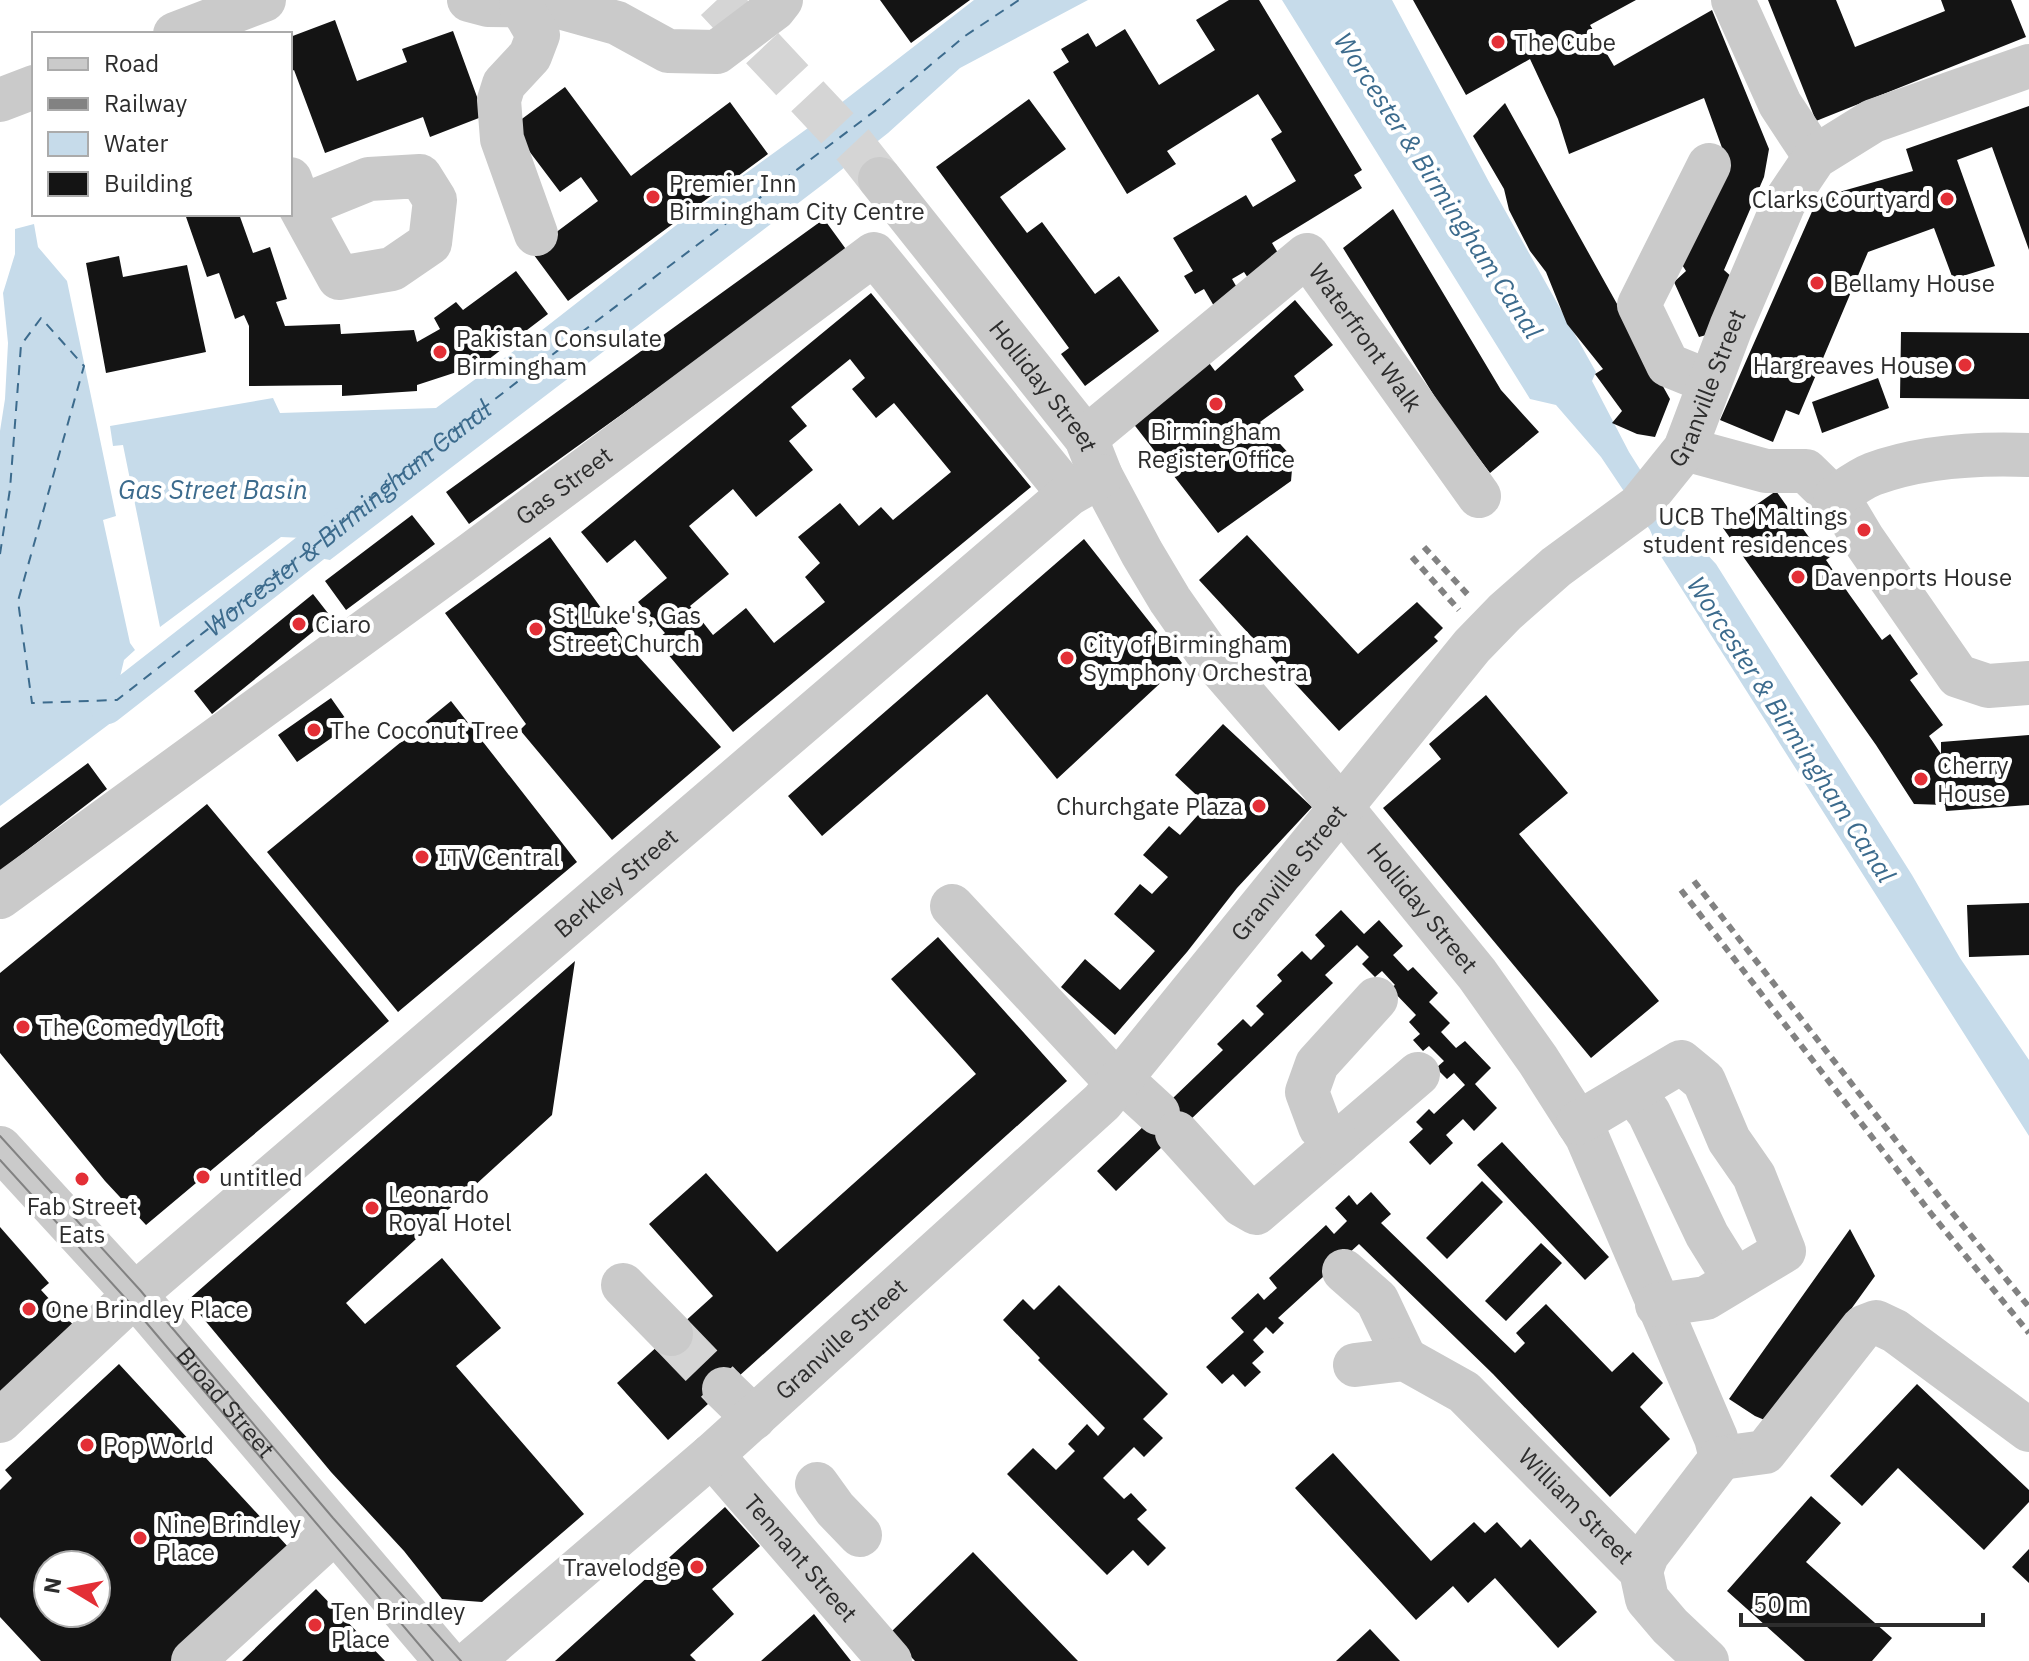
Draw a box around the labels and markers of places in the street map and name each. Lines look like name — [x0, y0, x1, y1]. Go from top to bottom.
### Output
place label: The Cube — [1514, 26, 1616, 58]
marker: The Cube — [1489, 33, 1507, 51]
place label: Premier Inn Birmingham City Centre — [669, 167, 925, 227]
place label: Clarks Courtyard — [1752, 183, 1931, 215]
marker: Premier Inn Birmingham City Centre — [644, 188, 662, 206]
marker: Clarks Courtyard — [1938, 190, 1956, 208]
place label: Bellamy House — [1833, 267, 1995, 299]
marker: Bellamy House — [1808, 274, 1826, 292]
place label: Pakistan Consulate Birmingham — [456, 322, 662, 382]
marker: Pakistan Consulate Birmingham — [431, 343, 449, 361]
place label: Hargreaves House — [1753, 349, 1949, 381]
marker: Hargreaves House — [1956, 356, 1974, 374]
marker: Birmingham Register Office — [1207, 395, 1225, 413]
place label: Birmingham Register Office — [1137, 415, 1295, 475]
place label: UCB The Maltings student residences — [1643, 500, 1848, 560]
marker: UCB The Maltings student residences — [1855, 521, 1873, 539]
place label: Davenports House — [1814, 561, 2012, 593]
marker: Davenports House — [1789, 568, 1807, 586]
place label: St Luke's, Gas Street Church — [552, 599, 701, 659]
place label: Ciaro — [315, 608, 371, 640]
marker: Ciaro — [290, 615, 308, 633]
marker: St Luke's, Gas Street Church — [527, 620, 545, 638]
place label: City of Birmingham Symphony Orchestra — [1083, 628, 1308, 688]
marker: City of Birmingham Symphony Orchestra — [1058, 649, 1076, 667]
place label: The Coconut Tree — [330, 714, 519, 746]
marker: The Coconut Tree — [305, 721, 323, 739]
place label: Cherry House — [1937, 749, 2009, 809]
marker: Cherry House — [1912, 770, 1930, 788]
place label: Churchgate Plaza — [1056, 790, 1243, 822]
marker: Churchgate Plaza — [1250, 797, 1268, 815]
place label: ITV Central — [438, 841, 560, 873]
marker: ITV Central — [413, 848, 431, 866]
place label: The Comedy Loft — [39, 1011, 221, 1043]
marker: The Comedy Loft — [14, 1018, 32, 1036]
place label: untitled — [219, 1161, 303, 1193]
marker: untitled — [194, 1168, 212, 1186]
marker: Fab Street Eats — [73, 1170, 91, 1188]
place label: Leonardo Royal Hotel — [388, 1178, 511, 1238]
place label: Fab Street Eats — [27, 1190, 137, 1250]
marker: Leonardo Royal Hotel — [363, 1199, 381, 1217]
place label: One Brindley Place — [45, 1293, 249, 1325]
marker: One Brindley Place — [20, 1300, 38, 1318]
place label: Pop World — [103, 1429, 214, 1461]
marker: Pop World — [78, 1436, 96, 1454]
place label: Nine Brindley Place — [156, 1508, 301, 1568]
marker: Nine Brindley Place — [131, 1529, 149, 1547]
place label: Travelodge — [563, 1551, 681, 1583]
marker: Travelodge — [688, 1558, 706, 1576]
place label: Ten Brindley Place — [331, 1595, 465, 1655]
marker: Ten Brindley Place — [306, 1616, 324, 1634]

